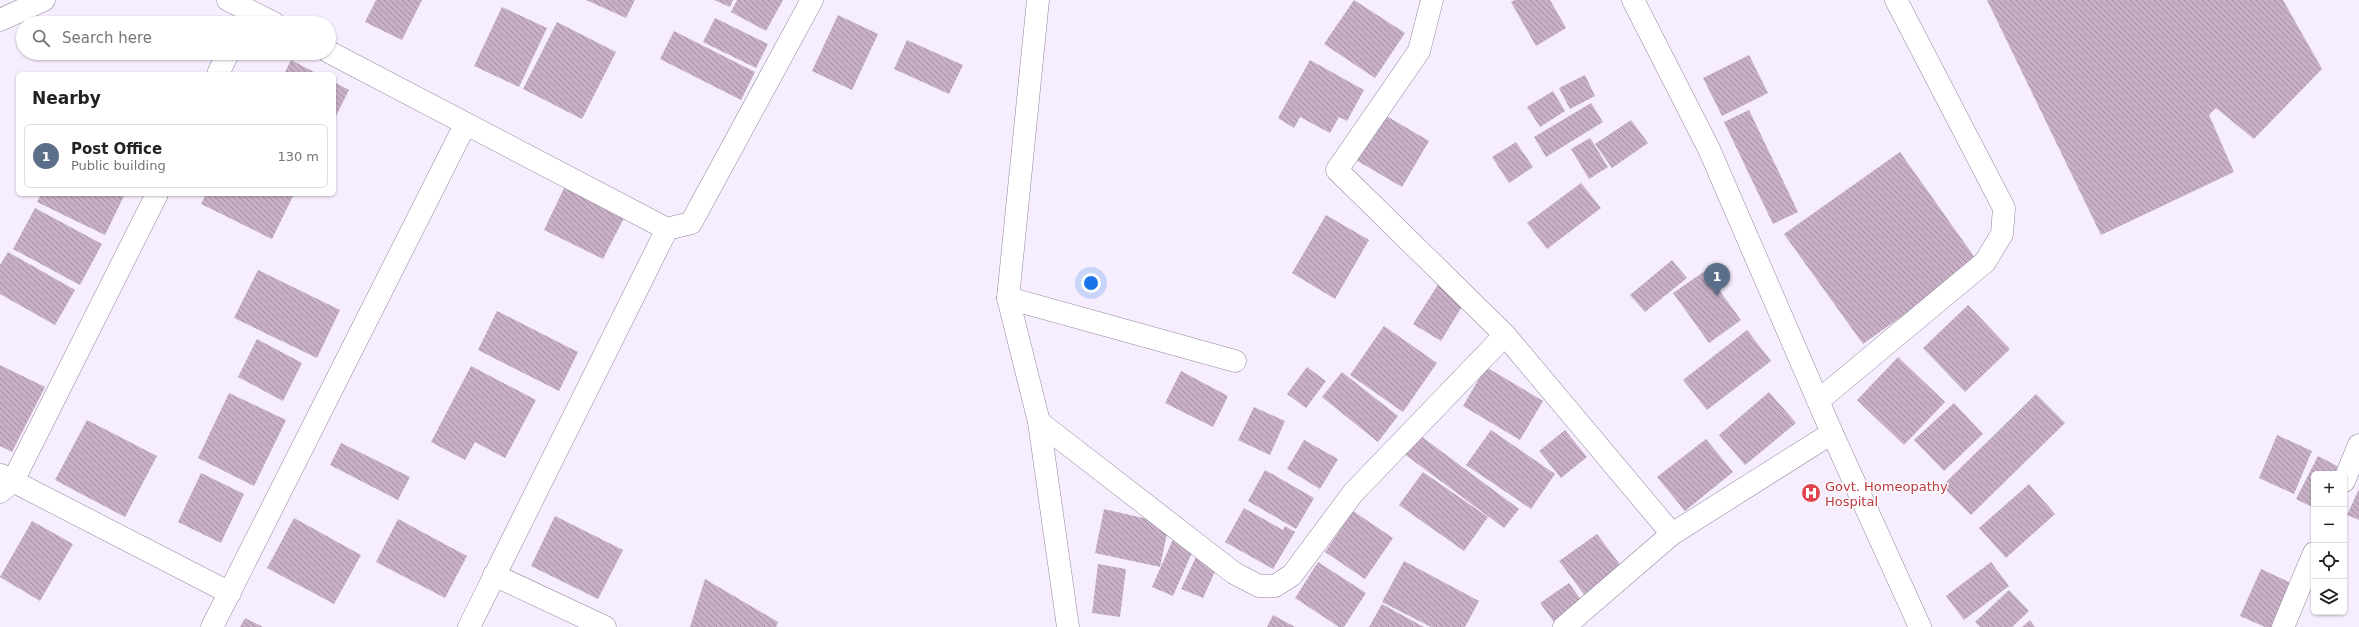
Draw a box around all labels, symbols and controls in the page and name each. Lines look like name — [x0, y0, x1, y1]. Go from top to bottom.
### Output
search box — [16, 16, 336, 60]
icon: search — [30, 27, 52, 49]
text: Search here — [62, 29, 152, 47]
text: Nearby — [32, 88, 101, 108]
text: Post Office — [71, 140, 162, 158]
text: 1 — [41, 149, 51, 164]
text: 130 m — [277, 149, 319, 164]
text: Public building — [71, 158, 166, 173]
pin: 1 — [1704, 263, 1730, 296]
your location — [1081, 273, 1101, 293]
map controls — [2311, 471, 2347, 615]
button: + — [2311, 471, 2347, 507]
place label: Govt. Homeopathy Hospital — [1825, 479, 1948, 509]
hospital icon: Govt. Homeopathy Hospital — [1800, 482, 1822, 504]
button: − — [2311, 507, 2347, 543]
button: locate — [2311, 543, 2347, 579]
button: layers — [2311, 579, 2347, 615]

